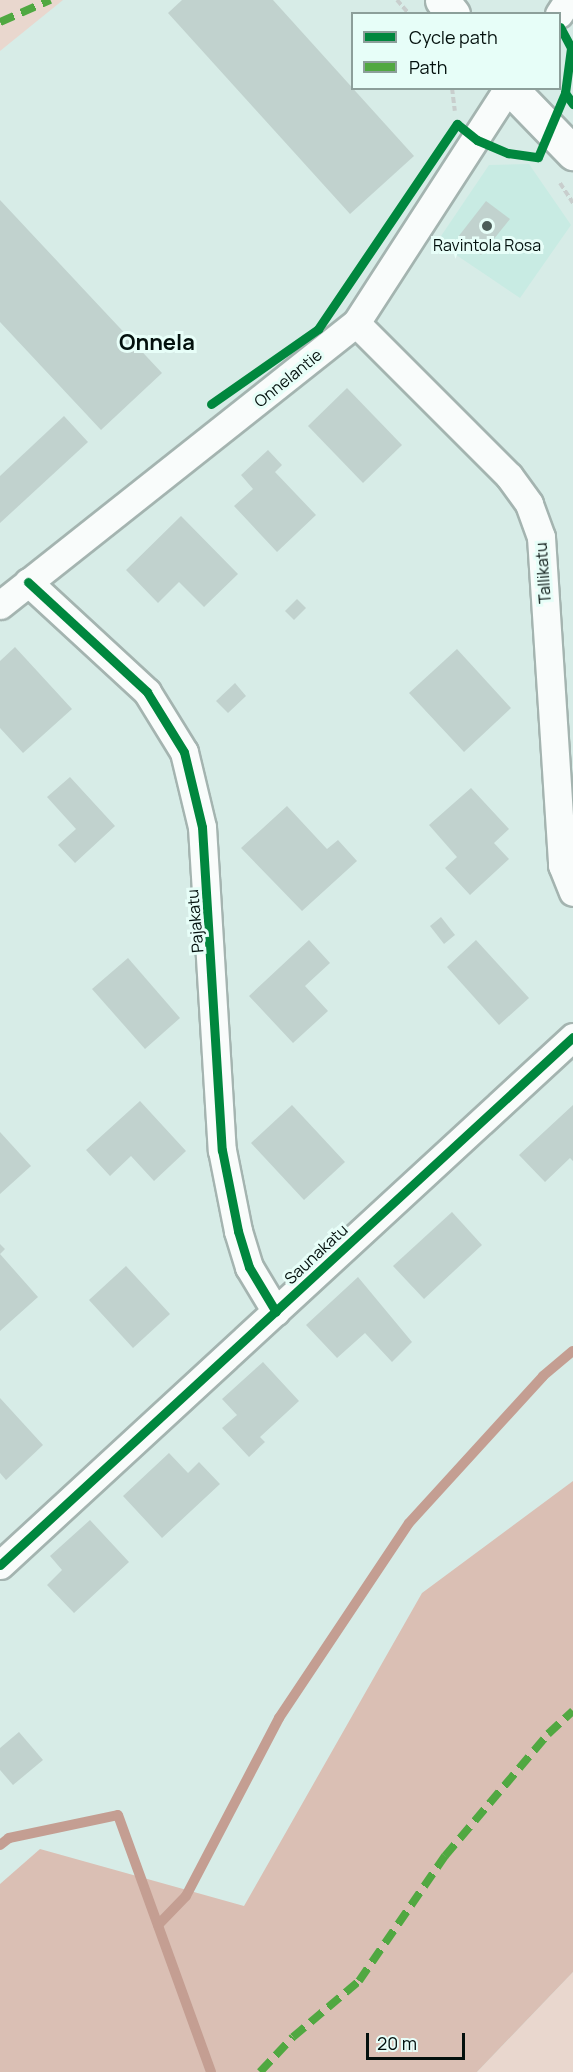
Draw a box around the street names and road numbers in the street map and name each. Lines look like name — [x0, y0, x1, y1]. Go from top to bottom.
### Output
street label: Onnelantie — [250, 345, 326, 411]
street label: Tallikatu — [531, 542, 555, 604]
street label: Pajakatu — [183, 888, 207, 954]
street label: Saunakatu — [280, 1220, 352, 1288]

